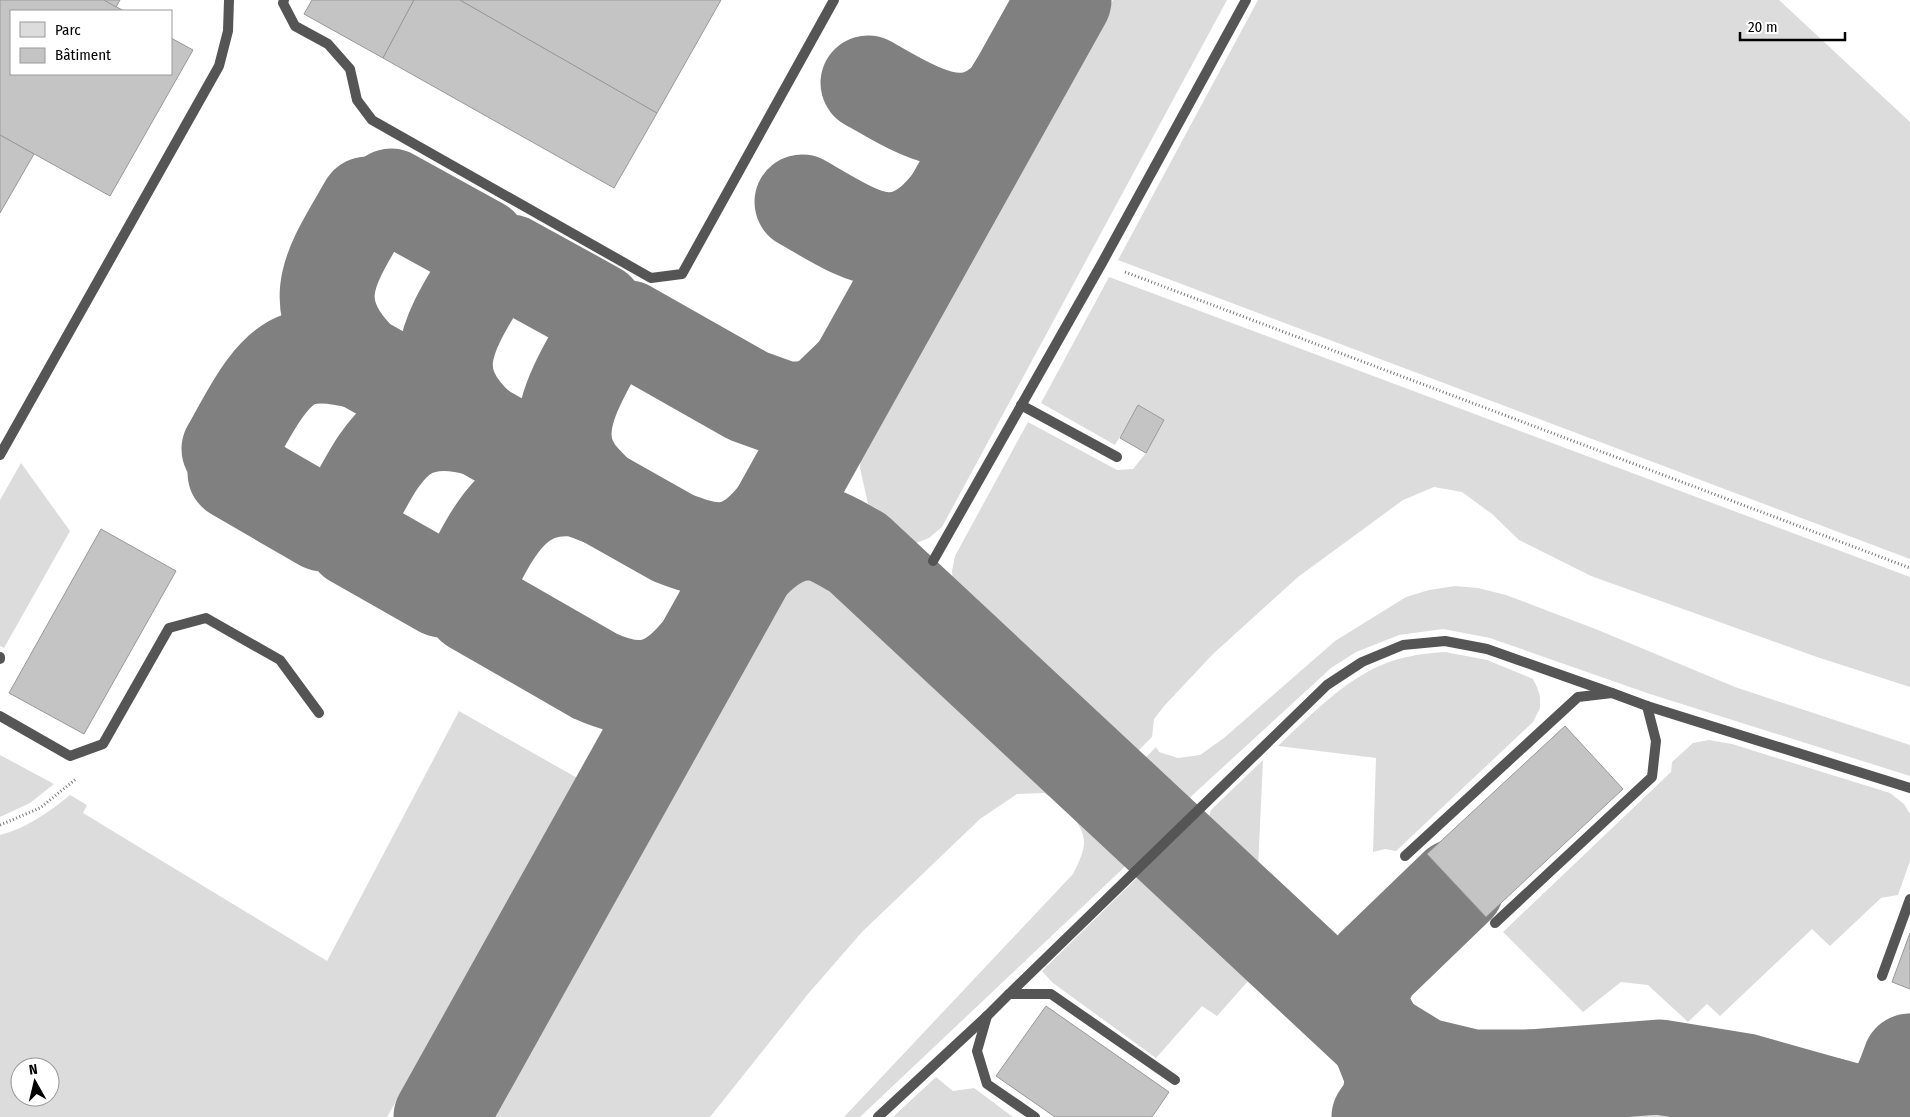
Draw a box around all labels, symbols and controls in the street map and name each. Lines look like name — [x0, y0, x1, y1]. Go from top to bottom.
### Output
legend — [10, 10, 172, 75]
scale bar — [1740, 10, 1845, 42]
text: 20 m — [1748, 18, 1778, 36]
text: Parc — [55, 21, 81, 39]
text: Bâtiment — [55, 46, 111, 64]
north arrow — [10, 1057, 60, 1107]
text: N — [28, 1061, 39, 1079]

